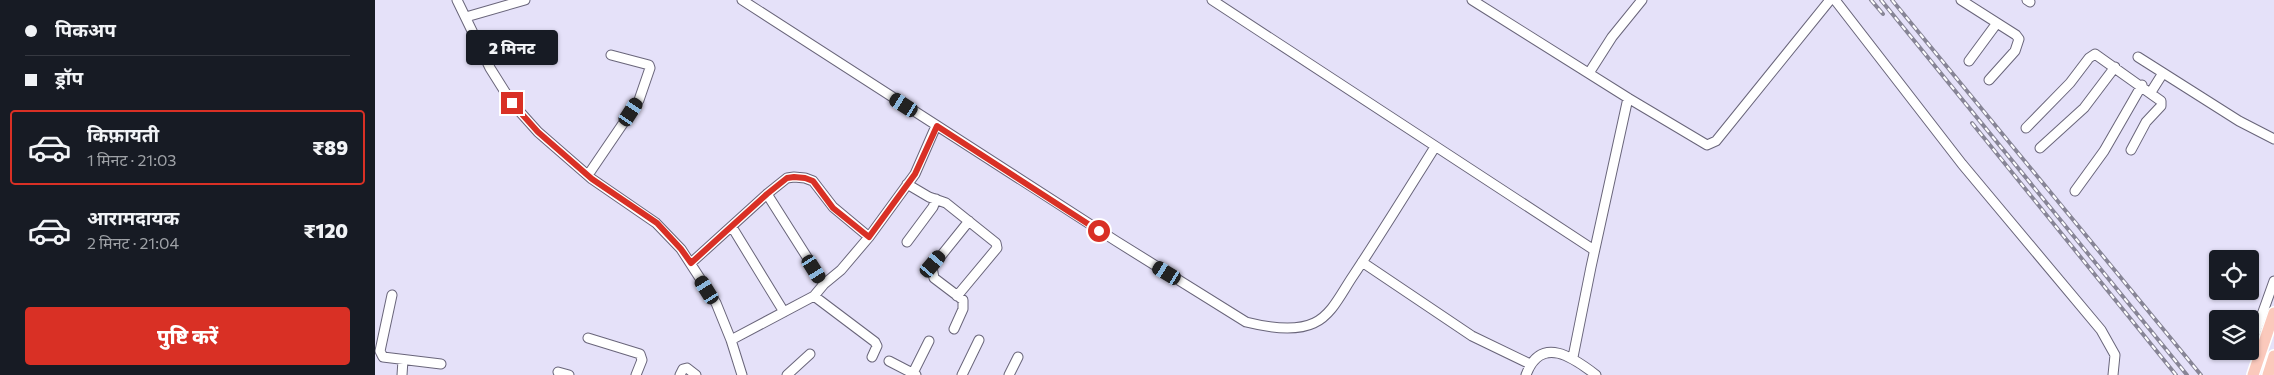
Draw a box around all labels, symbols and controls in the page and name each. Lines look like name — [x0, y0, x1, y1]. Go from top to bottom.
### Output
text: पिकअप — [55, 18, 116, 41]
callout: 2 मिनट — [466, 31, 558, 66]
text: 2 मिनट — [489, 38, 535, 57]
text: ड्रॉप — [55, 66, 83, 89]
car — [887, 91, 920, 119]
route end — [501, 92, 523, 114]
car — [616, 95, 645, 129]
text: किफ़ायती — [87, 123, 159, 146]
icon: car — [27, 125, 72, 170]
text: ₹89 — [312, 136, 348, 159]
text: 1 मिनट · 21:03 — [87, 150, 176, 169]
text: आरामदायक — [87, 206, 179, 229]
icon: car — [27, 208, 72, 253]
text: ₹120 — [304, 219, 348, 242]
route start — [1088, 220, 1110, 242]
text: 2 मिनट · 21:04 — [87, 233, 179, 252]
car — [917, 248, 948, 280]
map controls — [2209, 250, 2259, 360]
button: locate — [2209, 250, 2259, 300]
car — [799, 252, 828, 286]
car — [1150, 259, 1183, 287]
car — [692, 273, 721, 307]
button: पुष्टि करें — [25, 307, 350, 365]
button: layers — [2209, 310, 2259, 360]

